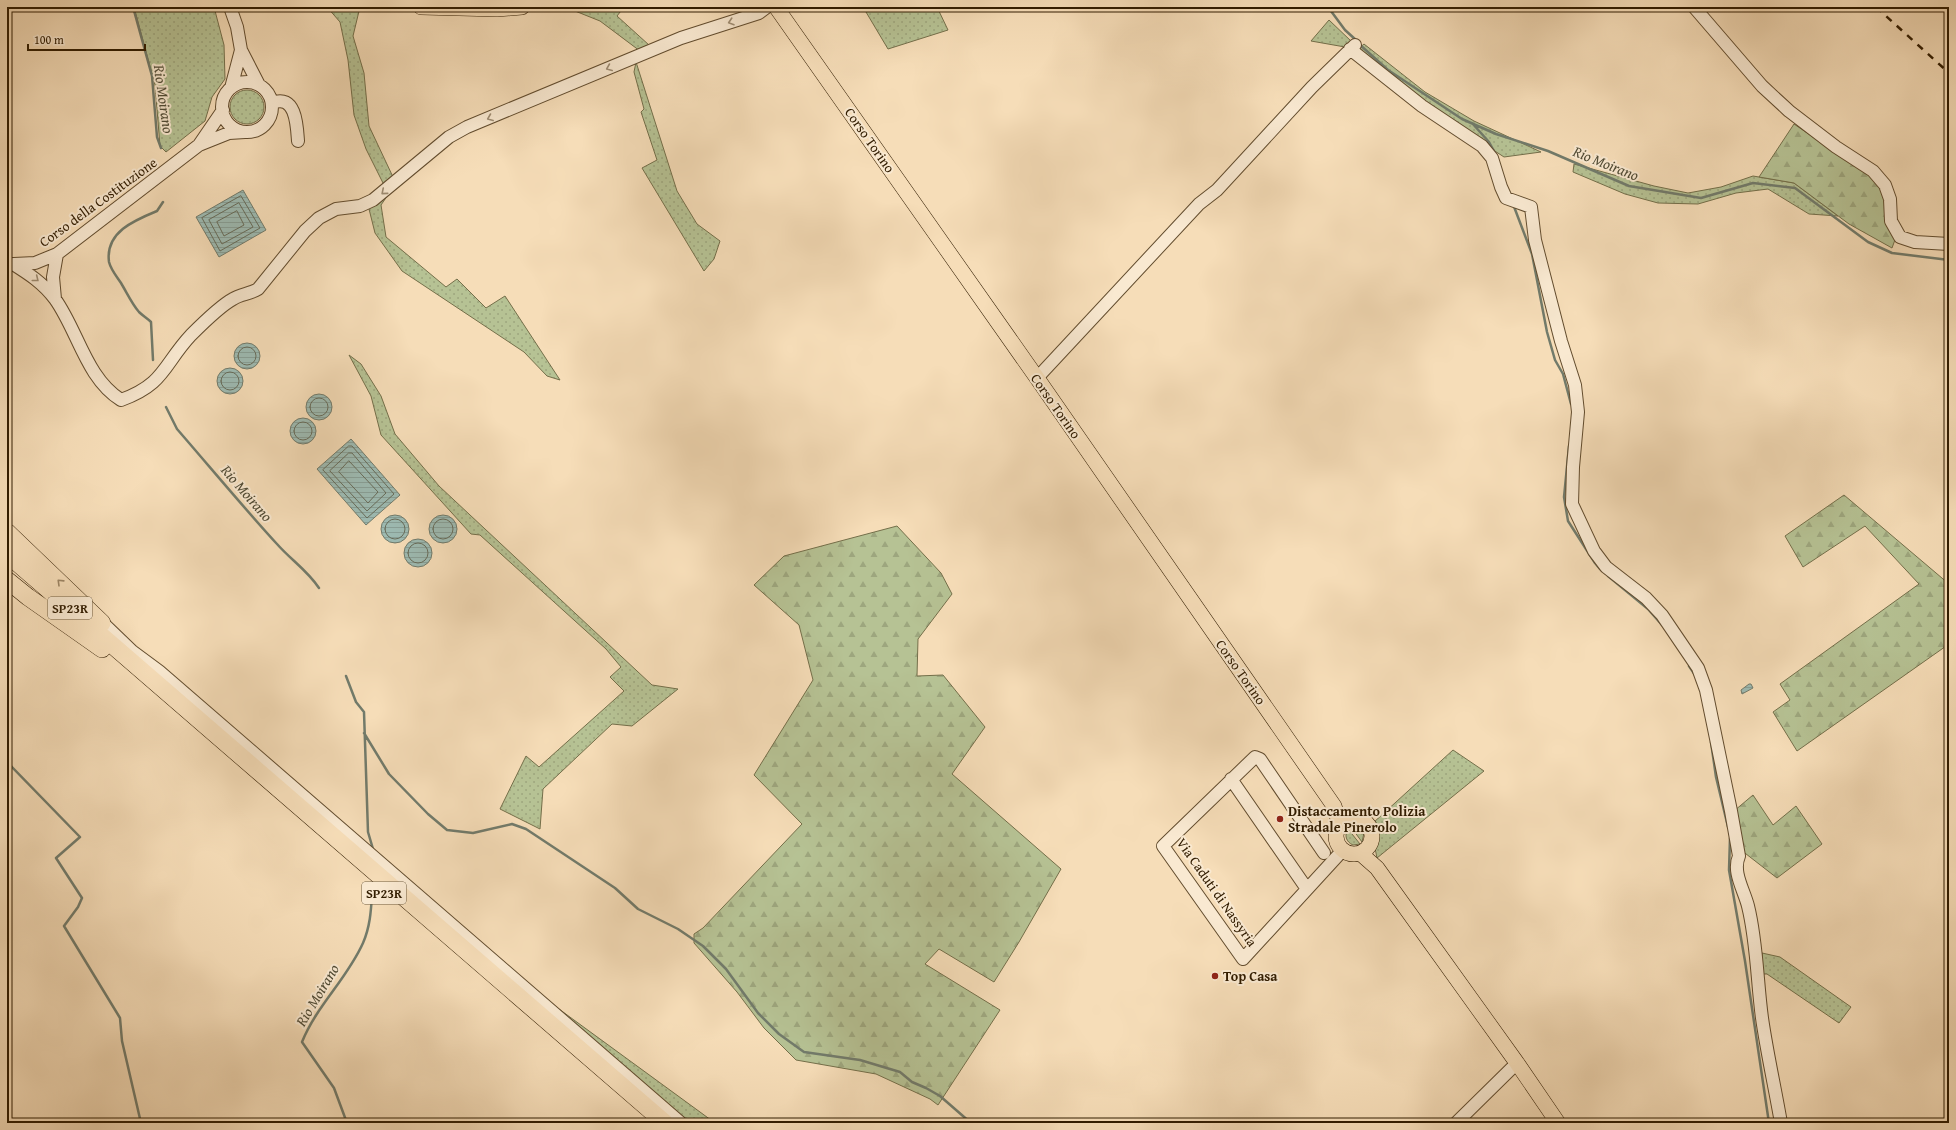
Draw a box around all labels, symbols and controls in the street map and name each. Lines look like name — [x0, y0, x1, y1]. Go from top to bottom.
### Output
one-way arrow — [728, 17, 735, 26]
scale bar — [28, 26, 145, 52]
text: 100 m — [34, 31, 64, 48]
water label: Rio Moirano — [149, 62, 179, 135]
one-way arrow — [606, 63, 613, 71]
street label: Corso Torino — [840, 103, 900, 177]
one-way arrow — [486, 114, 493, 122]
water label: Rio Moirano — [1569, 140, 1642, 186]
street label: Corso della Costituzione — [35, 152, 161, 252]
one-way arrow — [381, 187, 388, 194]
one-way arrow — [32, 274, 39, 281]
street label: Corso Torino — [1026, 369, 1086, 443]
water label: Rio Moirano — [216, 459, 278, 526]
one-way arrow — [57, 579, 65, 587]
road number: SP23R — [48, 597, 92, 619]
street label: Corso Torino — [1211, 635, 1271, 709]
place label: Distaccamento Polizia Stradale Pinerolo — [1288, 801, 1426, 837]
marker: Distaccamento Polizia Stradale Pinerolo — [1275, 814, 1285, 824]
street label: Via Caduti di Nassyria — [1172, 834, 1262, 951]
road number: SP23R — [362, 882, 406, 904]
water label: Rio Moirano — [290, 960, 344, 1031]
place label: Top Casa — [1223, 966, 1278, 986]
marker: Top Casa — [1210, 971, 1220, 981]

